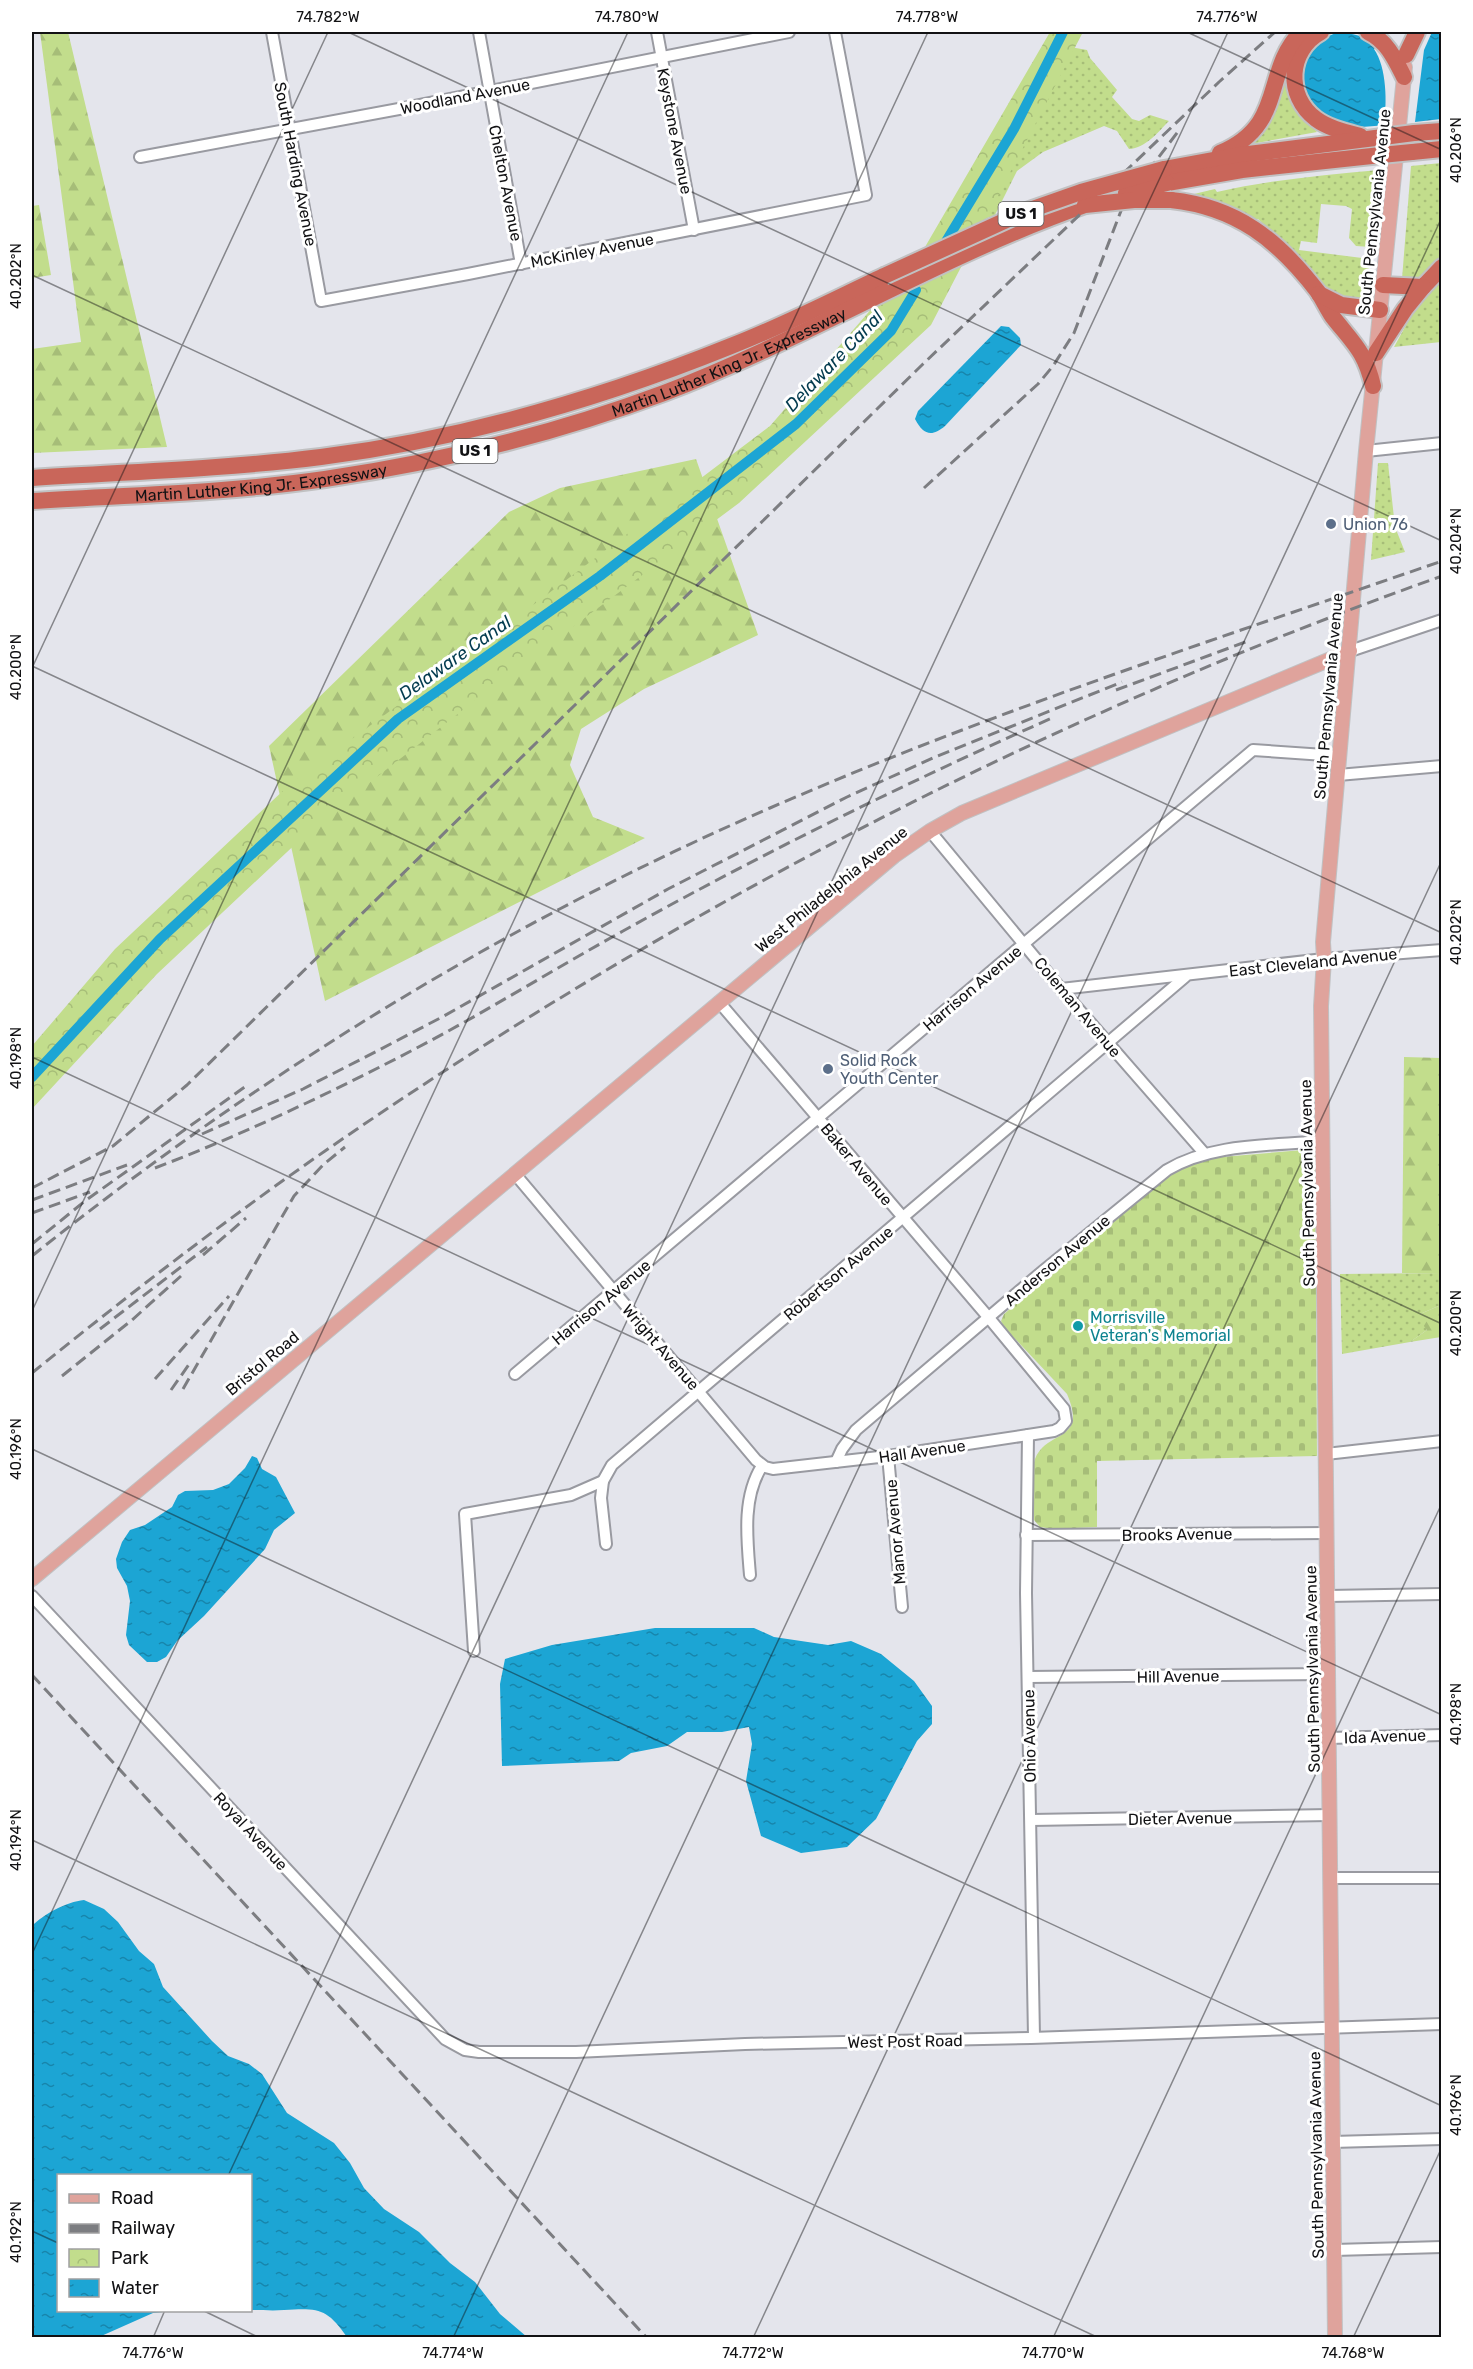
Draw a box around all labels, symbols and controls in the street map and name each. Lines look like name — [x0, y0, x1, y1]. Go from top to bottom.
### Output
text: 74.782°W — [296, 8, 360, 26]
text: 74.780°W — [595, 8, 659, 26]
text: 74.778°W — [896, 8, 958, 26]
text: 74.776°W — [1196, 8, 1258, 26]
street label: Keystone Avenue — [653, 66, 696, 196]
street label: Woodland Avenue — [399, 75, 532, 118]
street label: South Harding Avenue — [270, 80, 321, 248]
street label: South Pennsylvania Avenue — [1354, 108, 1395, 316]
text: 40.206°N — [1447, 117, 1465, 183]
street label: Chelton Avenue — [485, 123, 526, 243]
road number: US 1 — [998, 202, 1044, 226]
street label: McKinley Avenue — [529, 229, 655, 272]
text: 40.202°N — [7, 243, 25, 309]
street label: Martin Luther King Jr. Expressway — [609, 304, 849, 421]
water label: Delaware Canal — [780, 305, 888, 416]
road number: US 1 — [452, 439, 498, 463]
street label: Martin Luther King Jr. Expressway — [135, 460, 389, 505]
text: 40.204°N — [1447, 508, 1465, 574]
place label: Union 76 — [1343, 515, 1408, 534]
marker: Union 76 — [1324, 517, 1338, 531]
street label: South Pennsylvania Avenue — [1310, 592, 1347, 800]
water label: Delaware Canal — [395, 611, 516, 705]
text: 40.200°N — [7, 634, 25, 700]
street label: West Philadelphia Avenue — [751, 822, 911, 957]
text: 40.202°N — [1447, 899, 1465, 965]
street label: Harrison Avenue — [919, 942, 1026, 1035]
street label: East Cleveland Avenue — [1228, 944, 1398, 981]
street label: Coleman Avenue — [1030, 953, 1125, 1061]
text: 40.198°N — [7, 1027, 25, 1089]
place label: Solid Rock Youth Center — [840, 1051, 938, 1088]
marker: Solid Rock Youth Center — [821, 1062, 835, 1076]
street label: South Pennsylvania Avenue — [1296, 1079, 1319, 1287]
street label: Baker Avenue — [817, 1119, 897, 1209]
street label: Anderson Avenue — [1001, 1211, 1114, 1310]
street label: Robertson Avenue — [780, 1222, 897, 1325]
street label: Harrison Avenue — [548, 1256, 655, 1349]
text: 40.200°N — [1447, 1290, 1465, 1356]
street label: Wright Avenue — [618, 1301, 703, 1394]
place label: Morrisville Veteran's Memorial — [1090, 1308, 1231, 1345]
marker: Morrisville Veteran's Memorial — [1071, 1319, 1085, 1333]
street label: Bristol Road — [222, 1327, 303, 1400]
text: 40.196°N — [7, 1418, 25, 1480]
street label: Hall Avenue — [877, 1436, 967, 1467]
street label: Manor Avenue — [881, 1478, 910, 1585]
street label: Brooks Avenue — [1121, 1524, 1233, 1545]
street label: South Pennsylvania Avenue — [1301, 1565, 1324, 1773]
street label: Hill Avenue — [1137, 1666, 1220, 1687]
text: 40.198°N — [1447, 1683, 1465, 1745]
street label: Ohio Avenue — [1019, 1689, 1040, 1783]
street label: Ida Avenue — [1344, 1726, 1426, 1747]
street label: Royal Avenue — [210, 1788, 292, 1874]
street label: Dieter Avenue — [1128, 1808, 1232, 1829]
text: 40.194°N — [7, 1809, 25, 1871]
street label: West Post Road — [847, 2031, 963, 2052]
street label: South Pennsylvania Avenue — [1305, 2051, 1328, 2259]
text: 40.196°N — [1447, 2074, 1465, 2136]
legend — [57, 2174, 252, 2312]
text: Road — [111, 2187, 154, 2209]
text: 40.192°N — [7, 2201, 25, 2263]
text: Railway — [111, 2217, 175, 2239]
text: Park — [111, 2247, 149, 2269]
text: Water — [111, 2277, 159, 2299]
text: 74.776°W — [122, 2344, 184, 2362]
text: 74.774°W — [422, 2344, 484, 2362]
text: 74.772°W — [722, 2344, 784, 2362]
text: 74.770°W — [1022, 2344, 1084, 2362]
text: 74.768°W — [1321, 2344, 1385, 2362]

